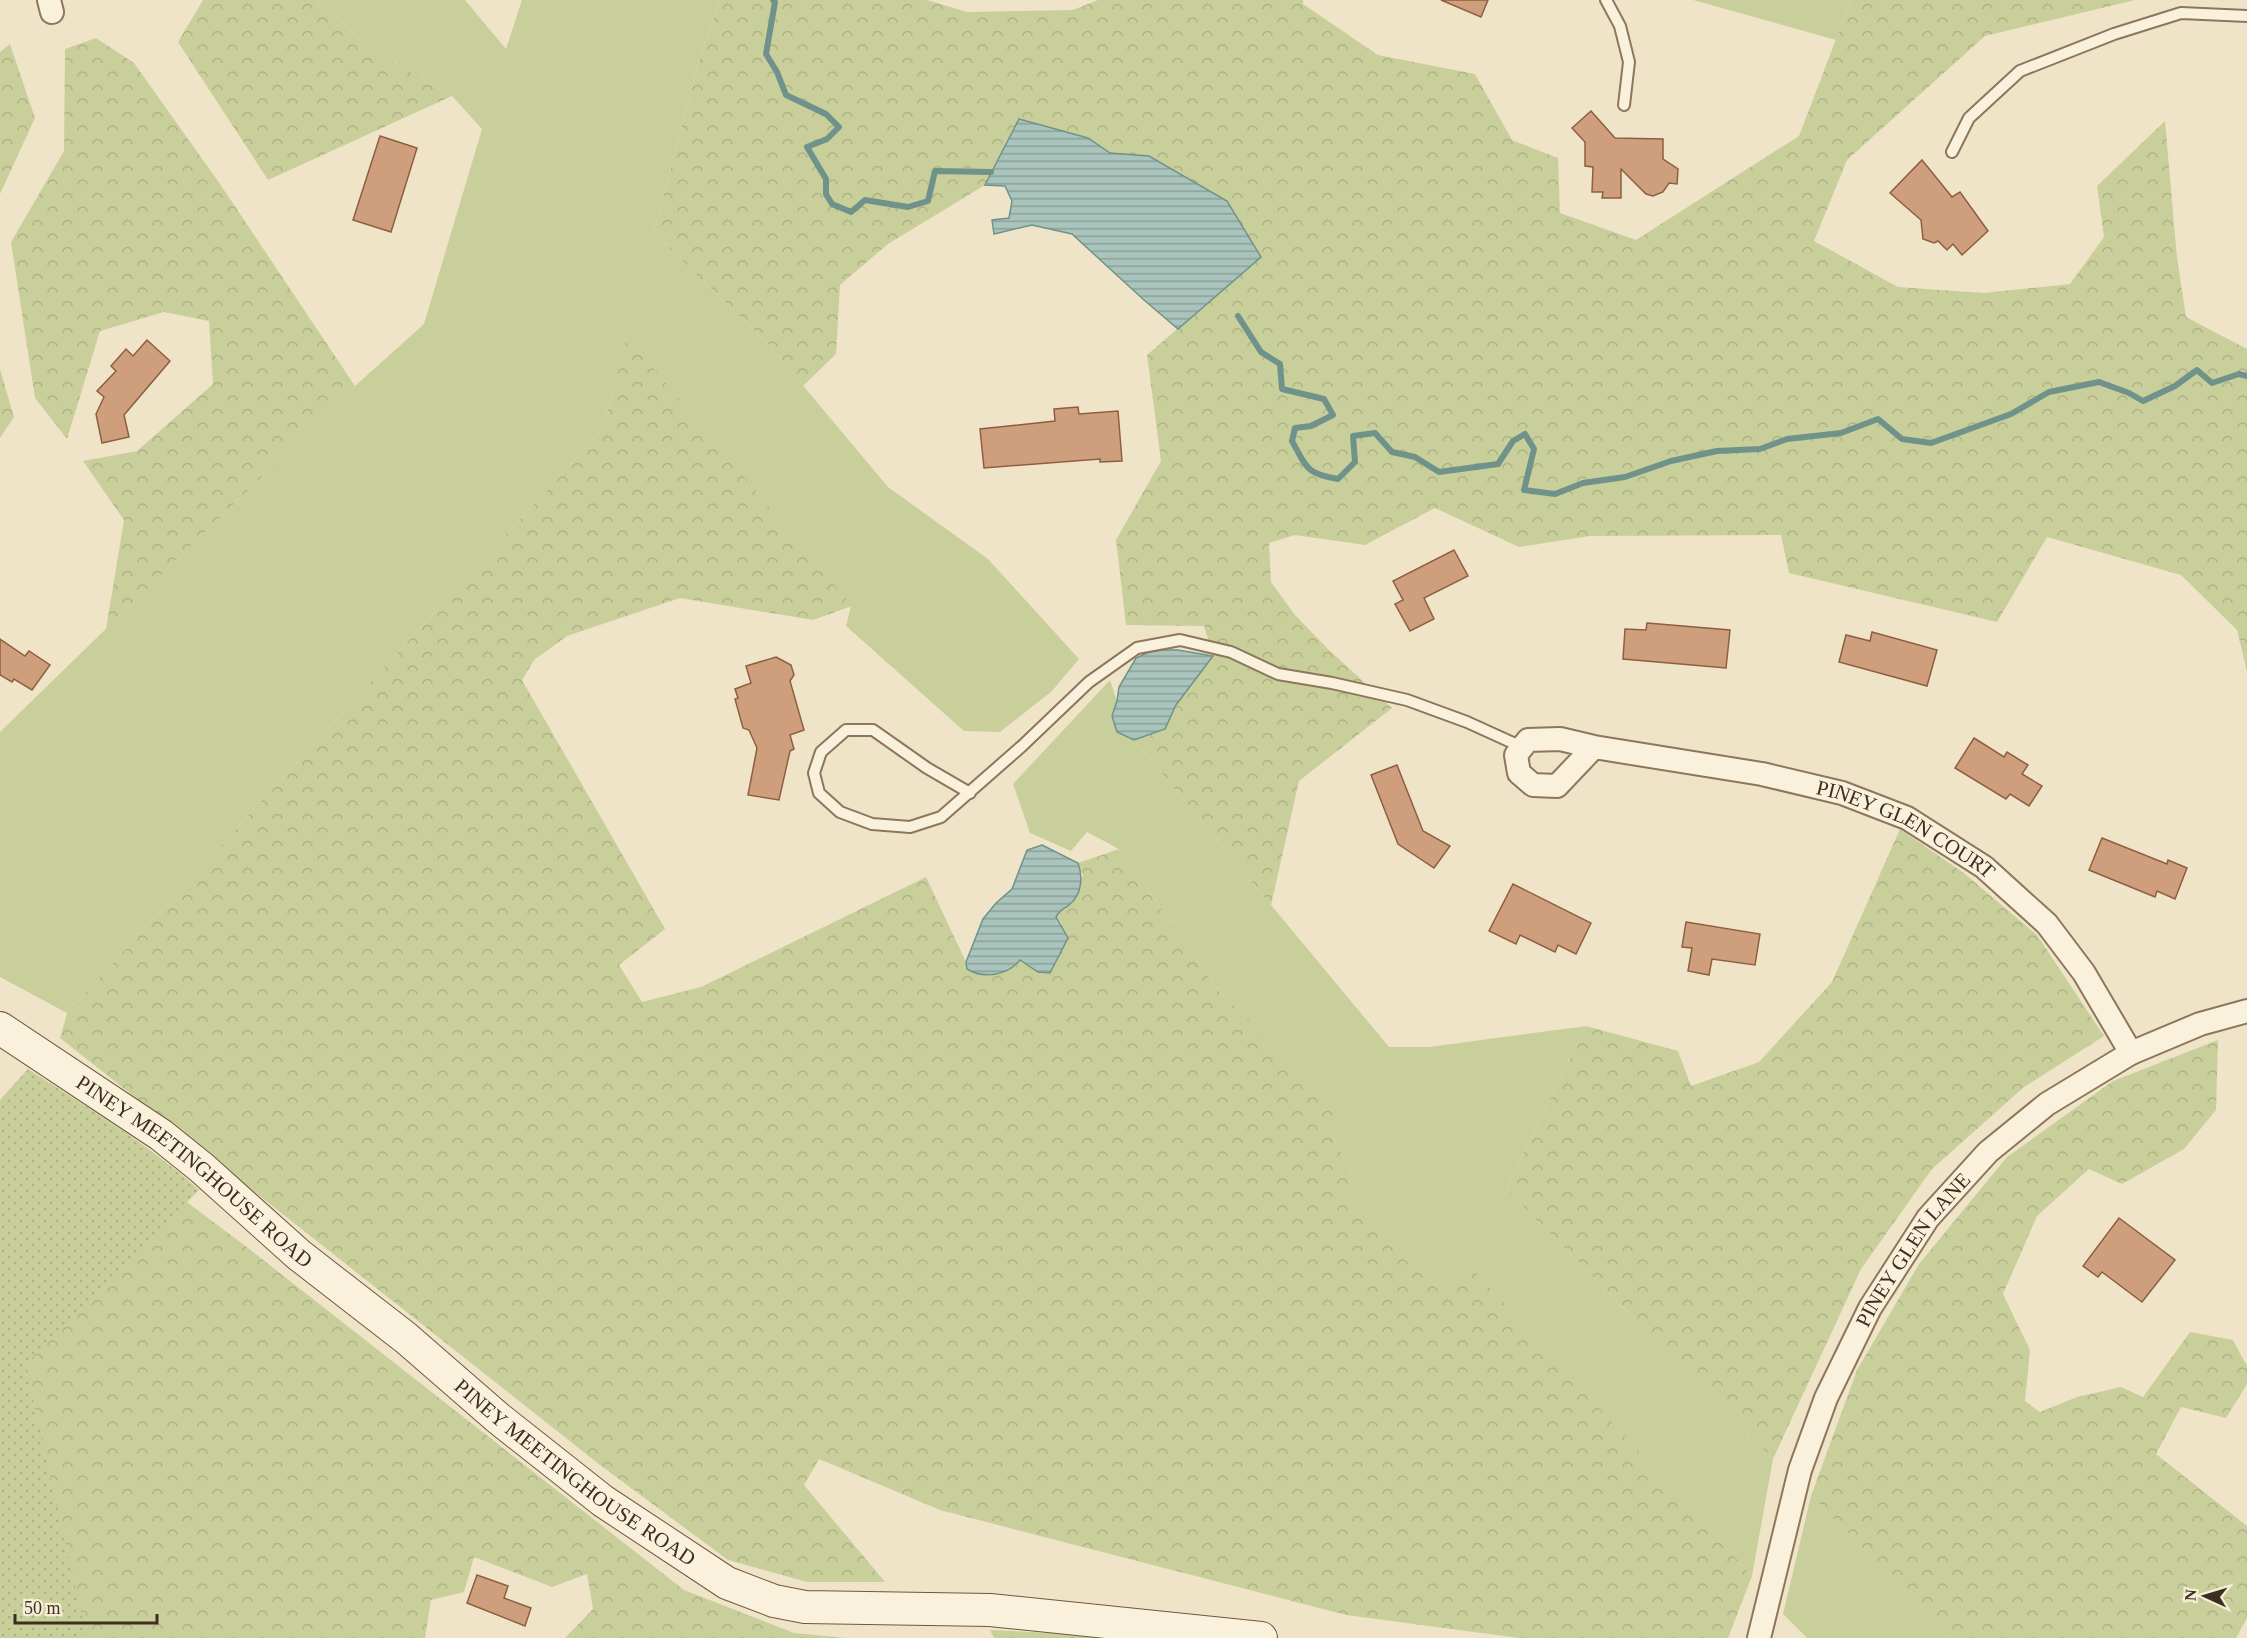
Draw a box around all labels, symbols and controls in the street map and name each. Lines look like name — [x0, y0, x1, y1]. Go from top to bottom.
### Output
street label: PINEY GLEN COURT — [1814, 775, 2000, 883]
street label: PINEY MEETINGHOUSE ROAD — [72, 1070, 317, 1273]
street label: PINEY GLEN LANE — [1851, 1168, 1975, 1331]
street label: PINEY MEETINGHOUSE ROAD — [450, 1374, 700, 1571]
north arrow — [2175, 1566, 2235, 1626]
scale bar — [15, 1587, 158, 1625]
text: N — [2182, 1588, 2199, 1601]
text: 50 m — [24, 1598, 61, 1618]

